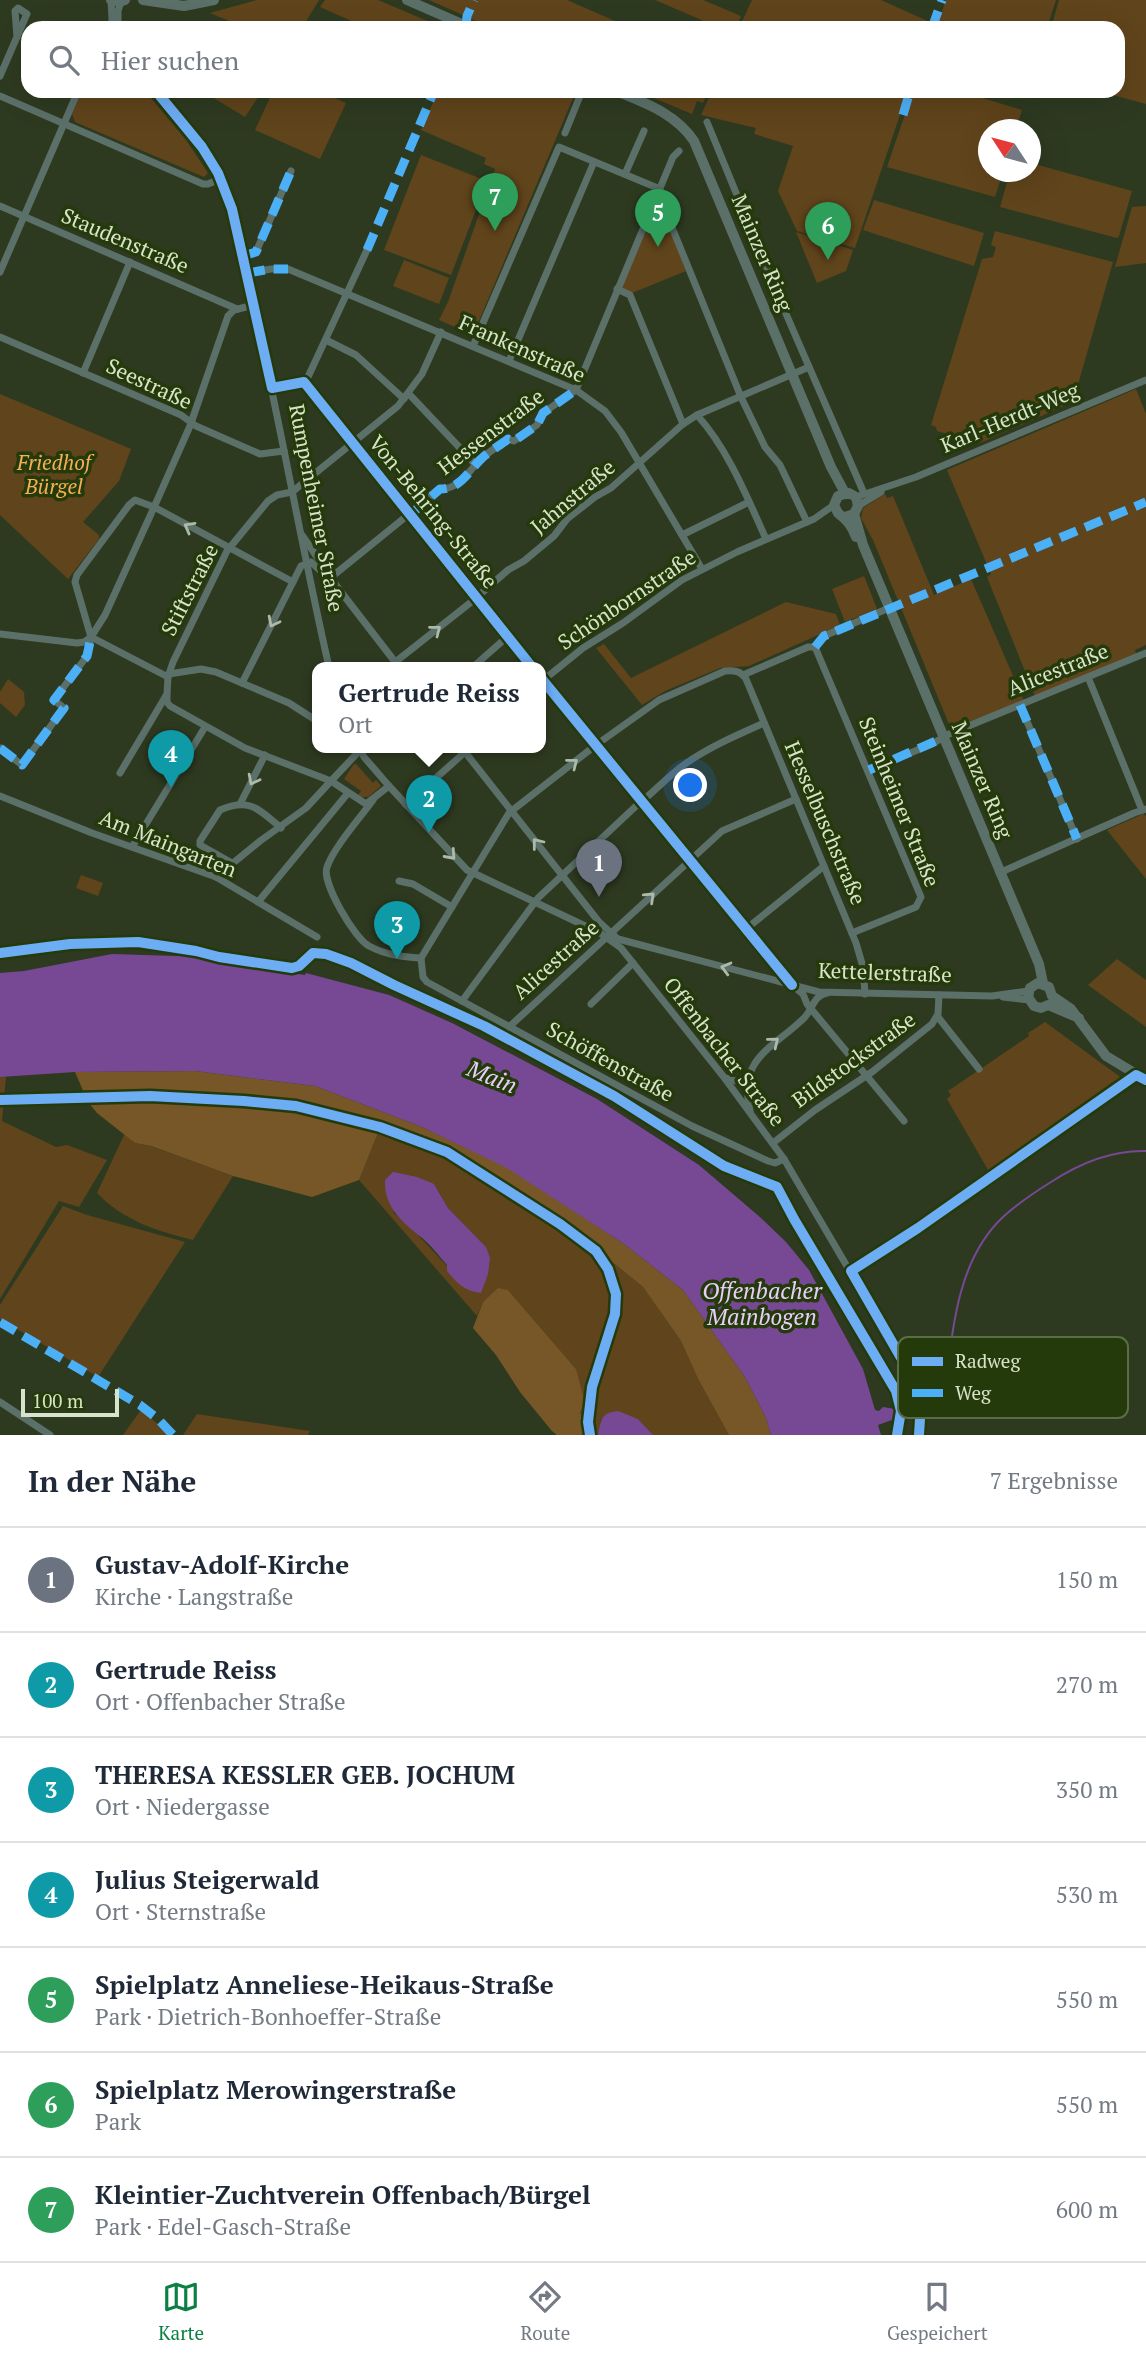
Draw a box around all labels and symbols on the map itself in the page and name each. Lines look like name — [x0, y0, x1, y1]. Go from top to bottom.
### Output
north arrow — [978, 119, 1041, 182]
pin: 7 — [472, 173, 518, 231]
pin: 5 — [635, 189, 681, 247]
street label: Mainzer Ring — [726, 190, 801, 316]
street label: Staudenstraße — [57, 201, 193, 280]
pin: 6 — [805, 202, 851, 260]
street label: Frankenstraße — [455, 308, 590, 388]
street label: Seestraße — [102, 351, 197, 415]
street label: Karl-Herdt-Weg — [936, 375, 1084, 459]
street label: Hessenstraße — [431, 382, 549, 480]
street label: Rumpenheimer Straße — [283, 401, 351, 614]
street label: Von-Behring-Straße — [363, 429, 504, 594]
park label: Friedhof Bürgel — [16, 448, 95, 500]
street label: Jahnstraße — [524, 453, 620, 540]
one-way arrow — [184, 522, 197, 535]
street label: Stiftstraße — [154, 539, 224, 640]
street label: Schönbornstraße — [552, 543, 701, 656]
one-way arrow — [267, 615, 281, 627]
one-way arrow — [429, 625, 441, 638]
street label: Alicestraße — [1003, 636, 1112, 702]
street label: Steinheimer Straße — [853, 712, 947, 891]
street label: Mainzer Ring — [946, 717, 1021, 843]
pin: 4 — [148, 730, 194, 788]
street label: Hesselbuschstraße — [779, 737, 873, 909]
one-way arrow — [565, 759, 578, 772]
your location — [673, 768, 707, 802]
one-way arrow — [247, 773, 261, 785]
pin: 2 — [406, 775, 452, 833]
street label: Am Maingarten — [96, 803, 242, 884]
one-way arrow — [532, 838, 545, 851]
pin: 1 — [576, 839, 622, 897]
one-way arrow — [443, 847, 455, 860]
one-way arrow — [642, 893, 655, 905]
pin: 3 — [374, 901, 420, 959]
street label: Alicestraße — [506, 913, 604, 1005]
street label: Kettelerstraße — [818, 956, 952, 988]
one-way arrow — [720, 962, 732, 976]
street label: Offenbacher Straße — [658, 971, 792, 1132]
street label: Bildstockstraße — [786, 1005, 921, 1113]
street label: Schöffenstraße — [542, 1015, 679, 1108]
one-way arrow — [766, 1038, 778, 1051]
water label: Main — [462, 1052, 522, 1100]
water label: Offenbacher Mainbogen — [702, 1275, 823, 1332]
legend — [898, 1337, 1128, 1418]
text: Radweg — [955, 1348, 1021, 1373]
text: Weg — [955, 1380, 992, 1405]
scale bar — [21, 1386, 119, 1418]

